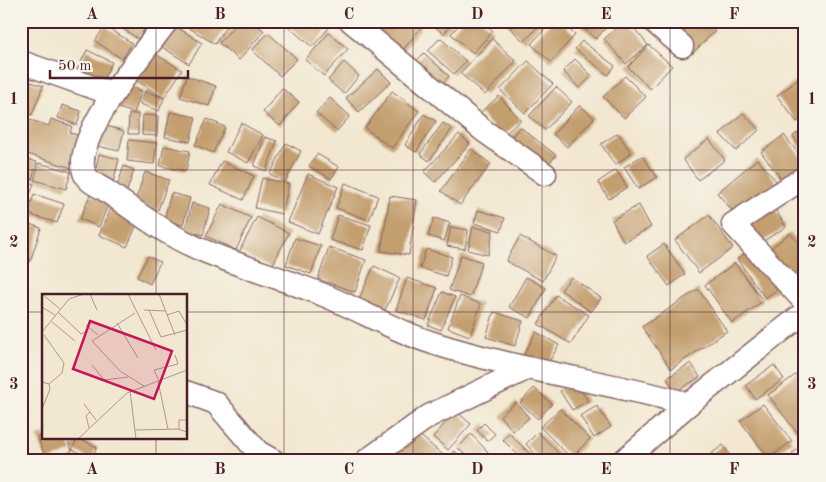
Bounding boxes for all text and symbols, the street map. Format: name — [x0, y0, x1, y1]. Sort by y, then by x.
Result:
text: A — [86, 7, 98, 23]
text: B — [214, 7, 226, 23]
text: C — [344, 7, 354, 23]
text: D — [471, 7, 483, 23]
text: E — [600, 7, 612, 23]
text: F — [729, 7, 740, 23]
scale bar — [50, 48, 188, 80]
text: 50 m — [58, 59, 92, 74]
text: 1 — [9, 92, 19, 108]
text: 1 — [807, 92, 817, 108]
text: 2 — [9, 235, 19, 251]
text: 2 — [807, 235, 817, 251]
inset map — [42, 294, 188, 440]
text: 3 — [9, 377, 19, 393]
text: 3 — [807, 377, 817, 393]
text: A — [86, 462, 98, 478]
text: B — [214, 462, 226, 478]
text: C — [344, 462, 354, 478]
text: D — [471, 462, 483, 478]
text: E — [600, 462, 612, 478]
text: F — [729, 462, 740, 478]

